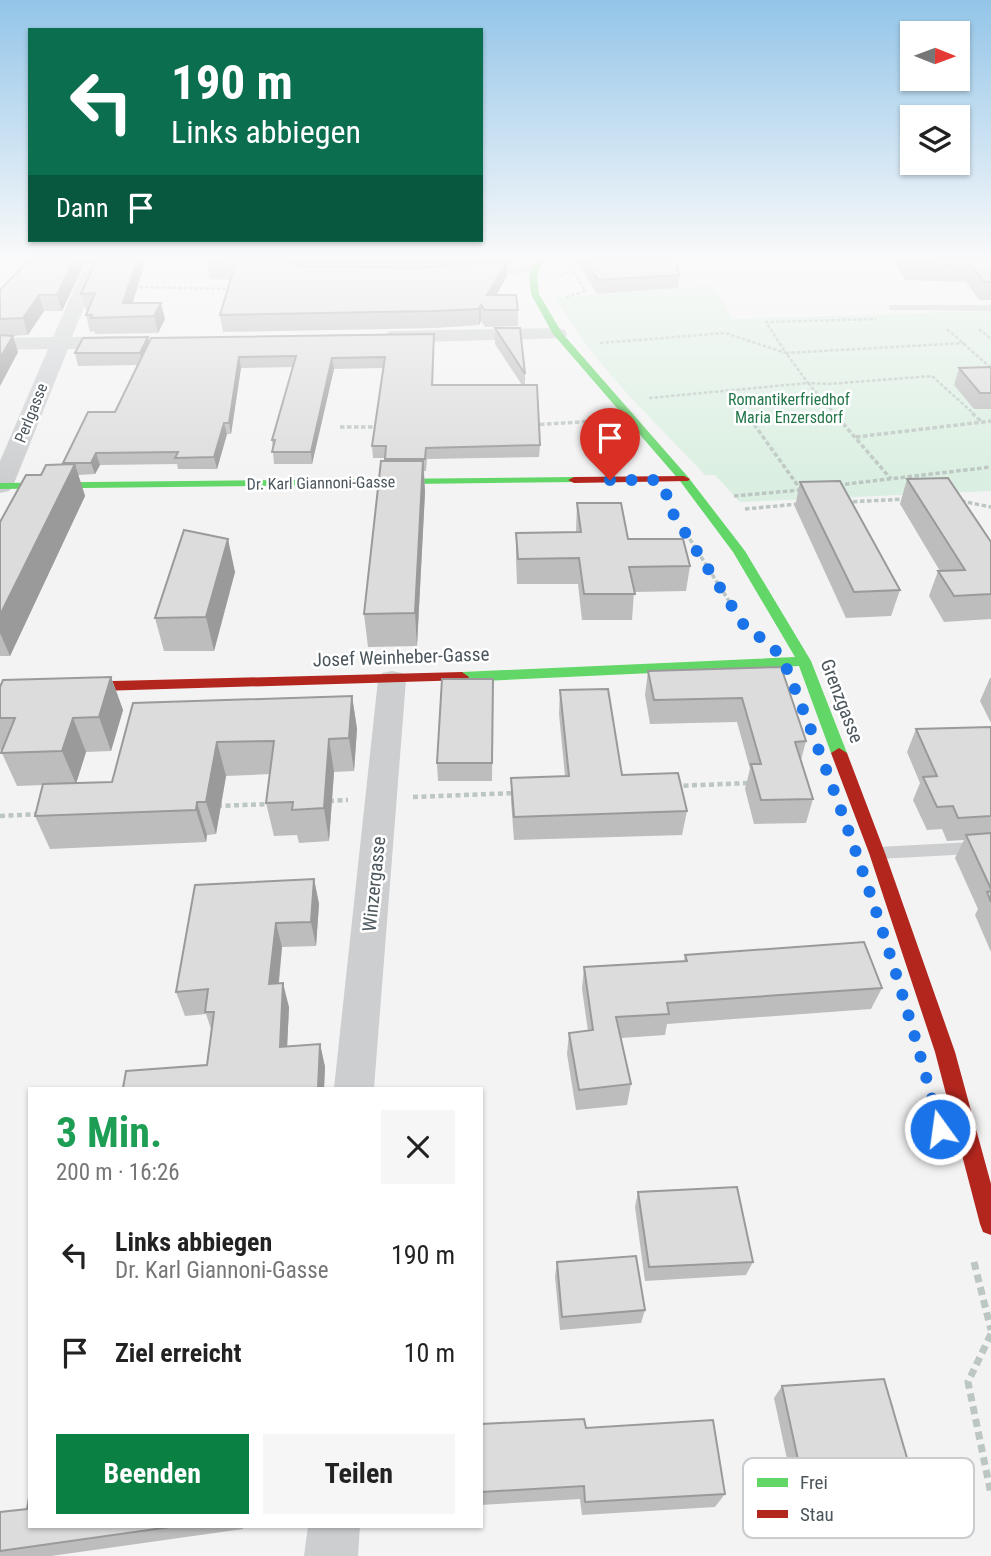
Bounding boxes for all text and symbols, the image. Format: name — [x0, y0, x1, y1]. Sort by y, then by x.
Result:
north arrow — [900, 21, 970, 91]
map controls — [900, 21, 970, 175]
text: 190 m — [171, 54, 293, 111]
icon: left — [56, 56, 147, 147]
button: layers — [900, 105, 970, 175]
text: Links abbiegen — [171, 113, 361, 151]
icon: arrive — [122, 189, 160, 227]
text: Dann — [56, 193, 108, 223]
street label: Perlgasse — [10, 380, 52, 446]
park label: Romantikerfriedhof Maria Enzersdorf — [728, 390, 850, 427]
pin — [580, 408, 640, 480]
icon: arrive — [591, 419, 629, 457]
street label: Dr. Karl Giannoni-Gasse — [247, 472, 395, 494]
street label: Josef Weinheber-Gasse — [312, 642, 490, 672]
street label: Grenzgasse — [816, 656, 869, 746]
street label: Winzergasse — [358, 835, 390, 933]
position arrow — [903, 1092, 977, 1166]
text: 3 Min. — [56, 1108, 162, 1157]
button: close — [381, 1110, 455, 1184]
text: 200 m · 16:26 — [56, 1159, 180, 1186]
text: Links abbiegen — [115, 1227, 272, 1257]
icon: left — [56, 1236, 94, 1274]
text: 190 m — [391, 1240, 455, 1270]
text: Dr. Karl Giannoni-Gasse — [115, 1257, 328, 1284]
icon: arrive — [56, 1334, 94, 1372]
text: Ziel erreicht — [115, 1338, 241, 1368]
text: 10 m — [404, 1338, 455, 1368]
button: Beenden — [56, 1434, 249, 1514]
button: Teilen — [263, 1434, 455, 1514]
legend — [743, 1458, 974, 1538]
text: Frei — [800, 1471, 828, 1494]
text: Stau — [800, 1503, 834, 1526]

